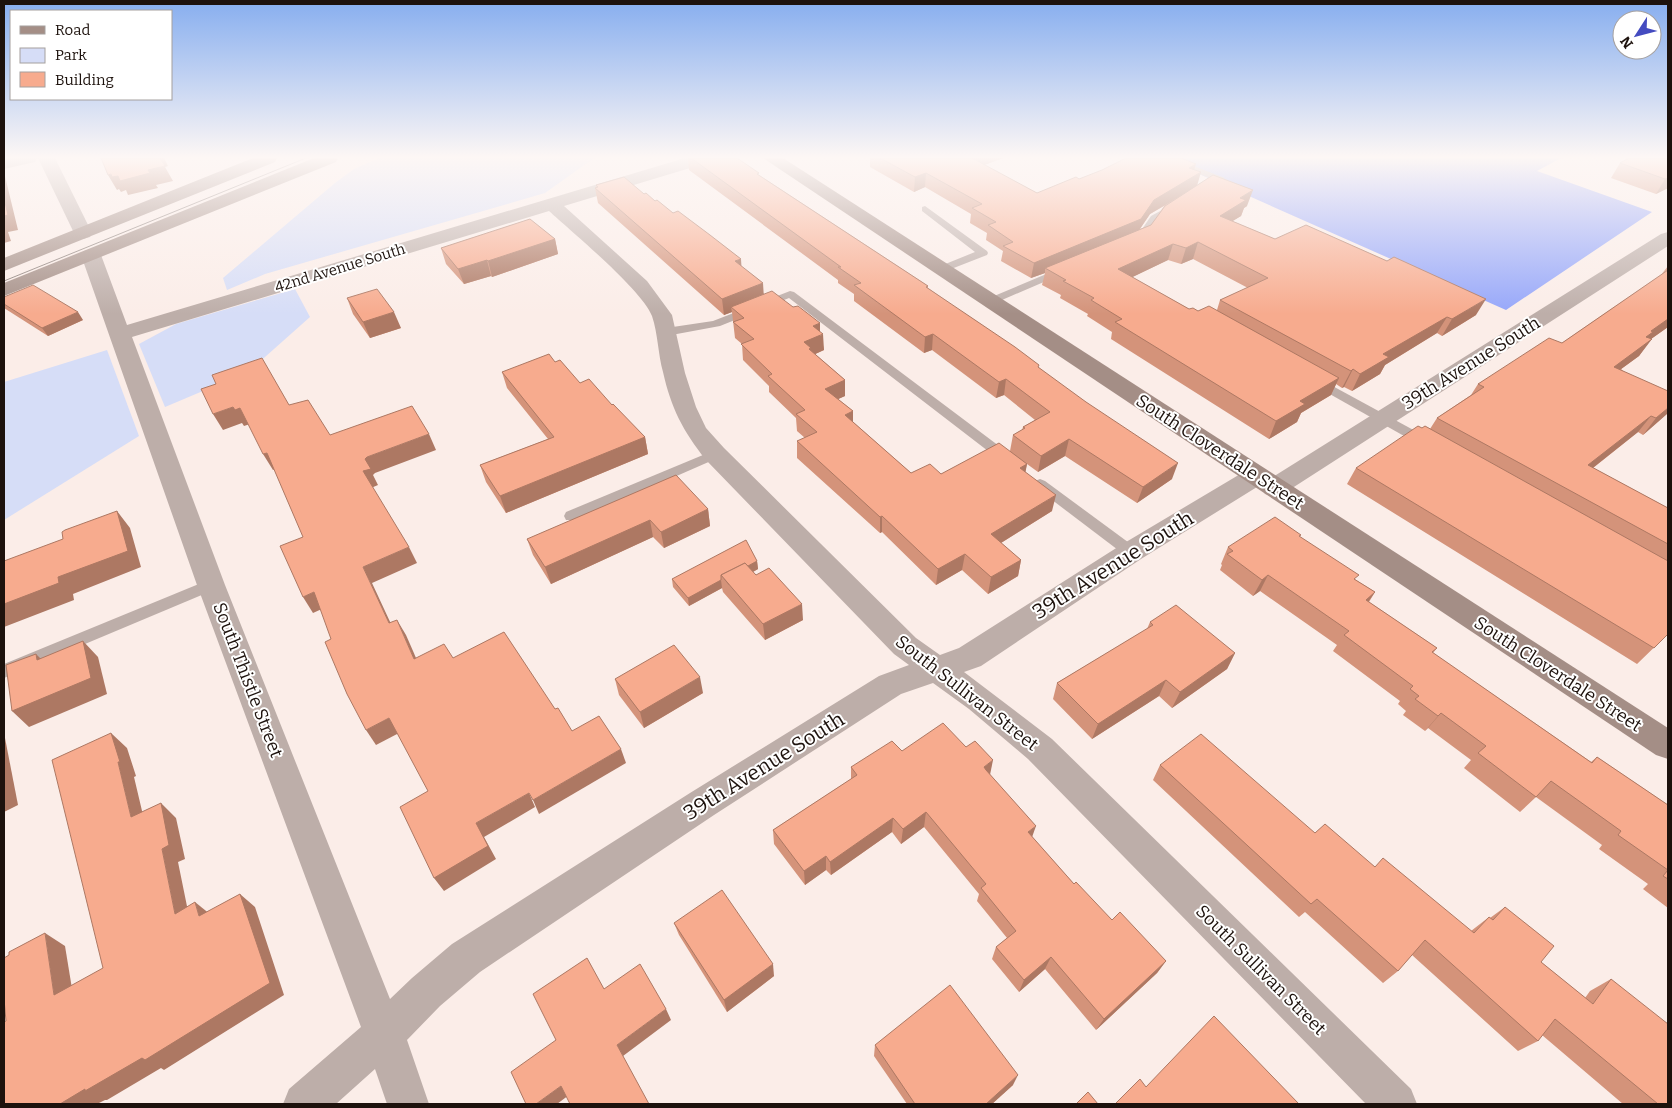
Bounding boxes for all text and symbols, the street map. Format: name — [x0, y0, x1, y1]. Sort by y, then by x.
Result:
legend — [10, 10, 172, 100]
north arrow — [1612, 10, 1662, 60]
text: Road — [55, 21, 90, 39]
text: N — [1617, 33, 1637, 52]
text: Park — [55, 46, 87, 64]
text: Building — [55, 71, 114, 89]
street label: 42nd Avenue South — [273, 239, 408, 296]
street label: 39th Avenue South — [1398, 312, 1544, 414]
street label: South Cloverdale Street — [1132, 389, 1308, 515]
street label: 39th Avenue South — [1028, 505, 1198, 625]
street label: South Thistle Street — [208, 599, 288, 761]
street label: South Cloverdale Street — [1470, 611, 1646, 737]
street label: South Sullivan Street — [891, 630, 1043, 756]
street label: 39th Avenue South — [679, 706, 849, 826]
street label: South Sullivan Street — [1191, 900, 1331, 1040]

